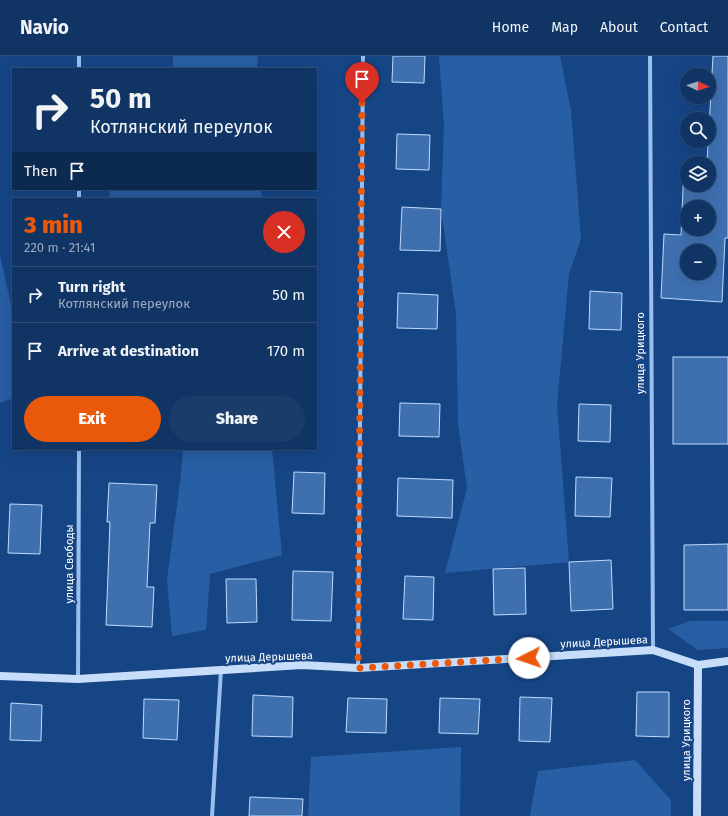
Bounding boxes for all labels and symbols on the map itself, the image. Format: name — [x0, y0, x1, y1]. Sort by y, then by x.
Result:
pin — [345, 62, 379, 103]
north arrow — [680, 68, 716, 104]
street label: улица Урицкого — [634, 312, 647, 394]
street label: улица Свободы — [63, 524, 76, 604]
street label: улица Дерышева — [560, 633, 648, 651]
position arrow — [508, 637, 550, 679]
street label: улица Дерышева — [225, 649, 313, 665]
street label: улица Урицкого — [680, 699, 693, 781]

